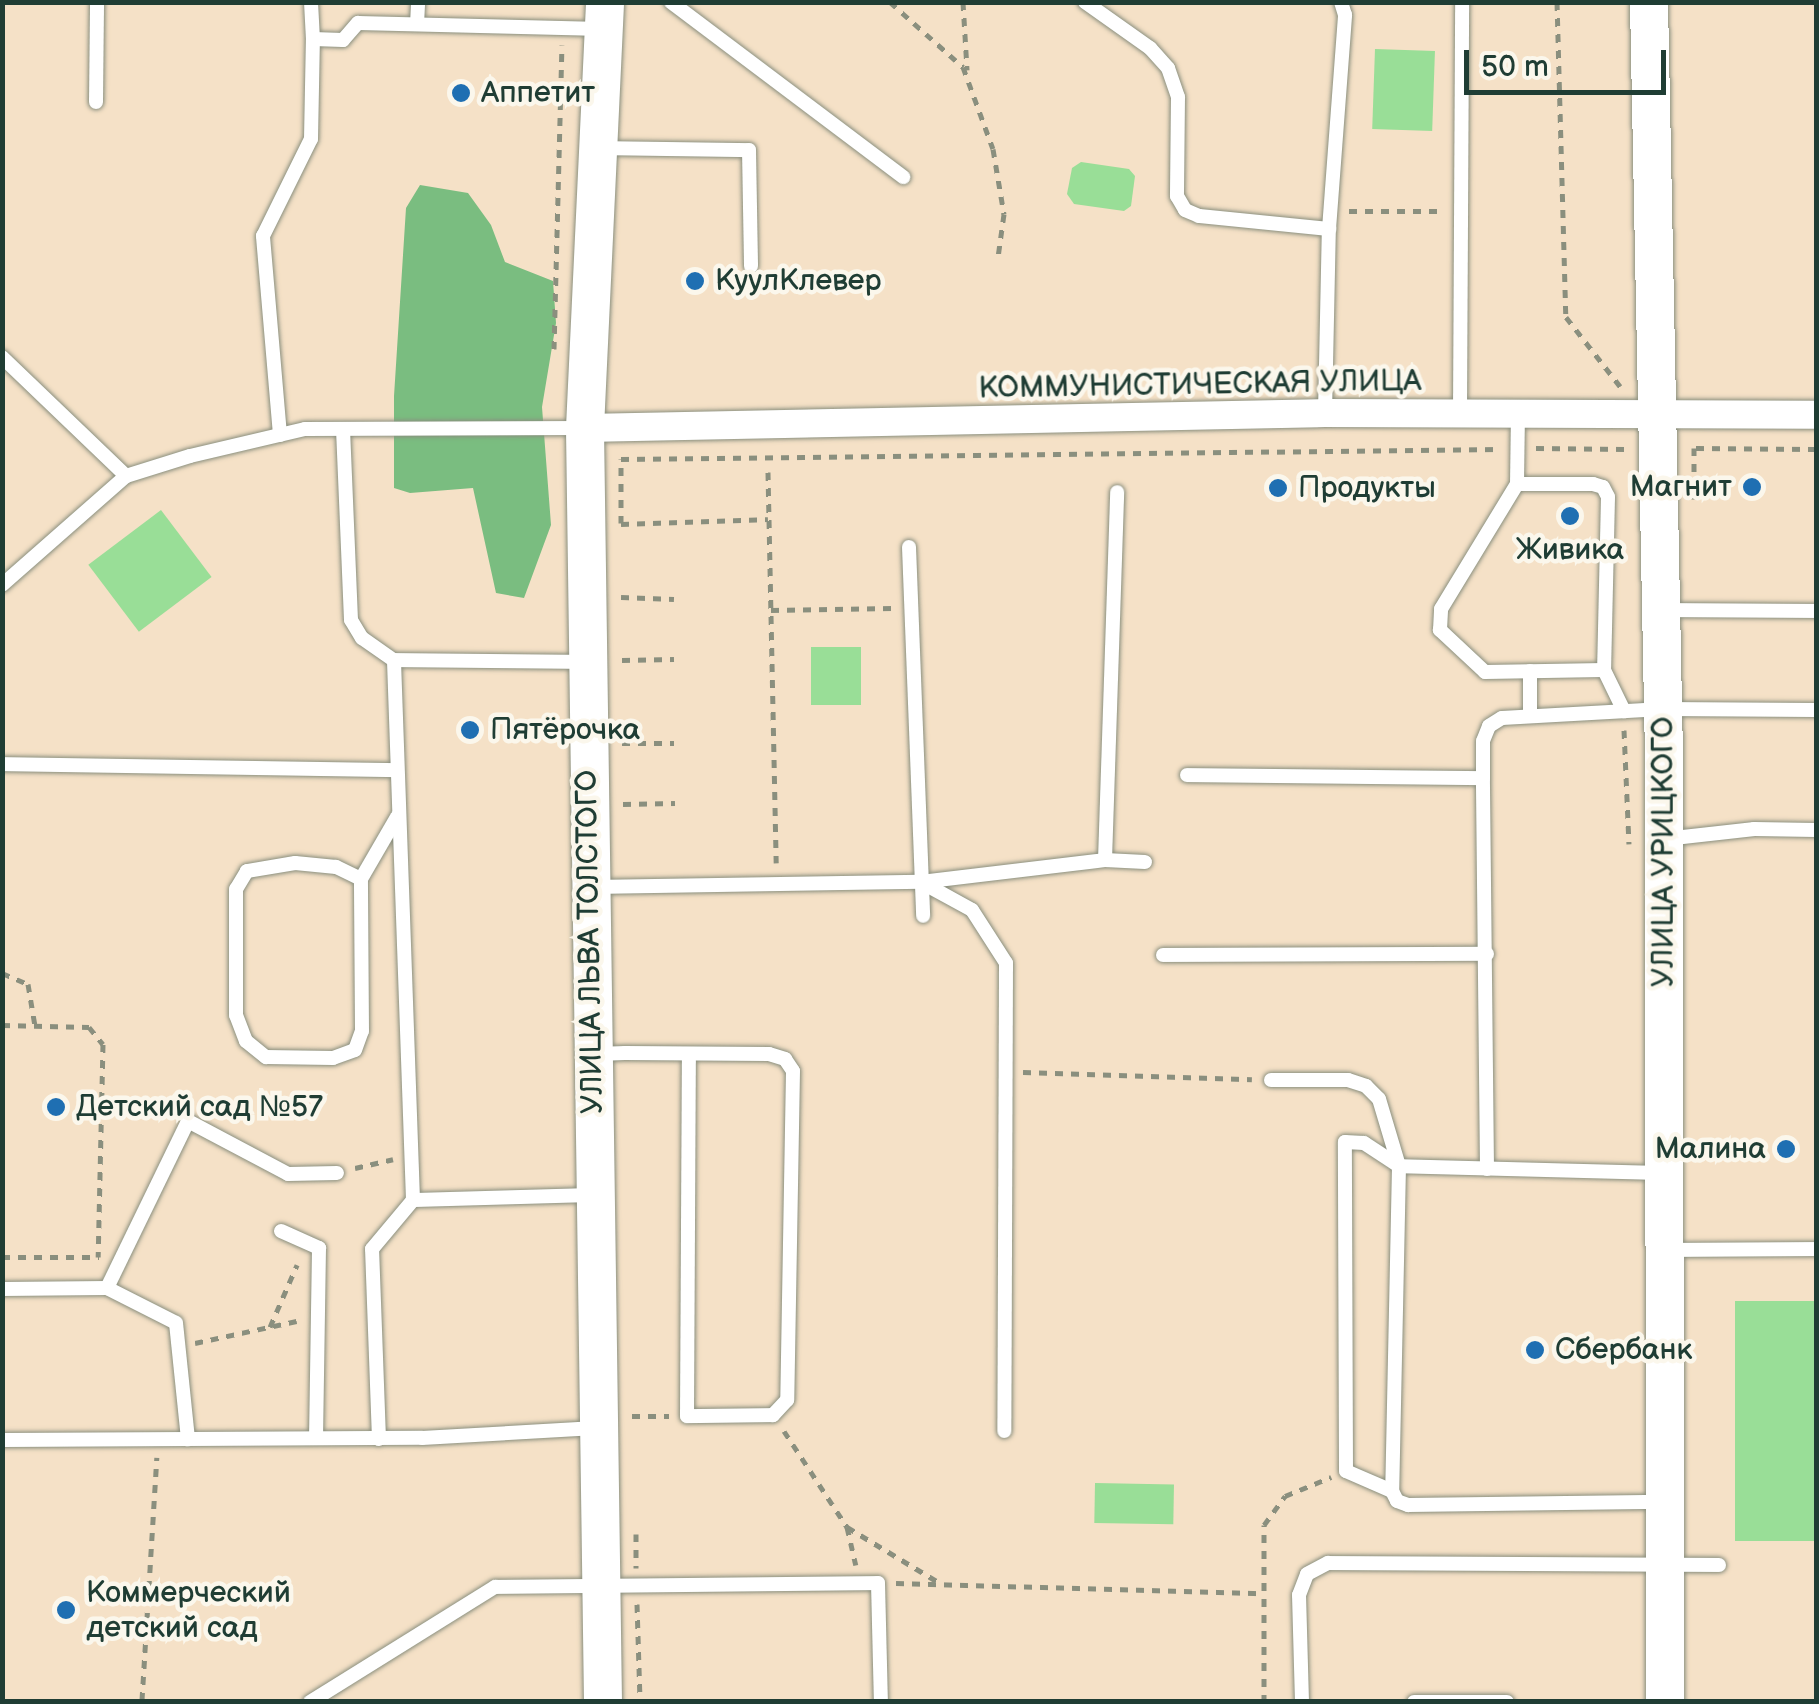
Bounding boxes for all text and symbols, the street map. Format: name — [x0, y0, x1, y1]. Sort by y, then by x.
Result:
scale bar — [1469, 30, 1672, 92]
text: 50 m — [1481, 49, 1549, 85]
place label: Аппетит — [481, 75, 595, 111]
marker: Аппетит — [450, 82, 472, 104]
place label: КуулКлевер — [715, 263, 881, 299]
marker: КуулКлевер — [684, 270, 706, 292]
street label: КОММУНИСТИЧЕСКАЯ УЛИЦА — [978, 363, 1422, 407]
place label: Магнит — [1630, 469, 1732, 505]
place label: Продукты — [1298, 470, 1436, 506]
marker: Магнит — [1741, 476, 1763, 498]
marker: Продукты — [1267, 477, 1289, 499]
marker: Живика — [1559, 505, 1581, 527]
place label: Живика — [1516, 532, 1624, 568]
place label: Пятёрочка — [490, 712, 640, 748]
street label: УЛИЦА УРИЦКОГО — [1646, 717, 1682, 987]
marker: Пятёрочка — [459, 719, 481, 741]
street label: УЛИЦА ЛЬВА ТОЛСТОГО — [569, 769, 611, 1115]
place label: Детский сад №57 — [76, 1089, 323, 1125]
marker: Детский сад №57 — [45, 1096, 67, 1118]
place label: Малина — [1655, 1131, 1766, 1167]
marker: Малина — [1775, 1138, 1797, 1160]
place label: Сбербанк — [1555, 1332, 1692, 1368]
marker: Сбербанк — [1524, 1339, 1546, 1361]
place label: Коммерческий детский сад — [86, 1575, 291, 1646]
marker: Коммерческий детский сад — [55, 1599, 77, 1621]

